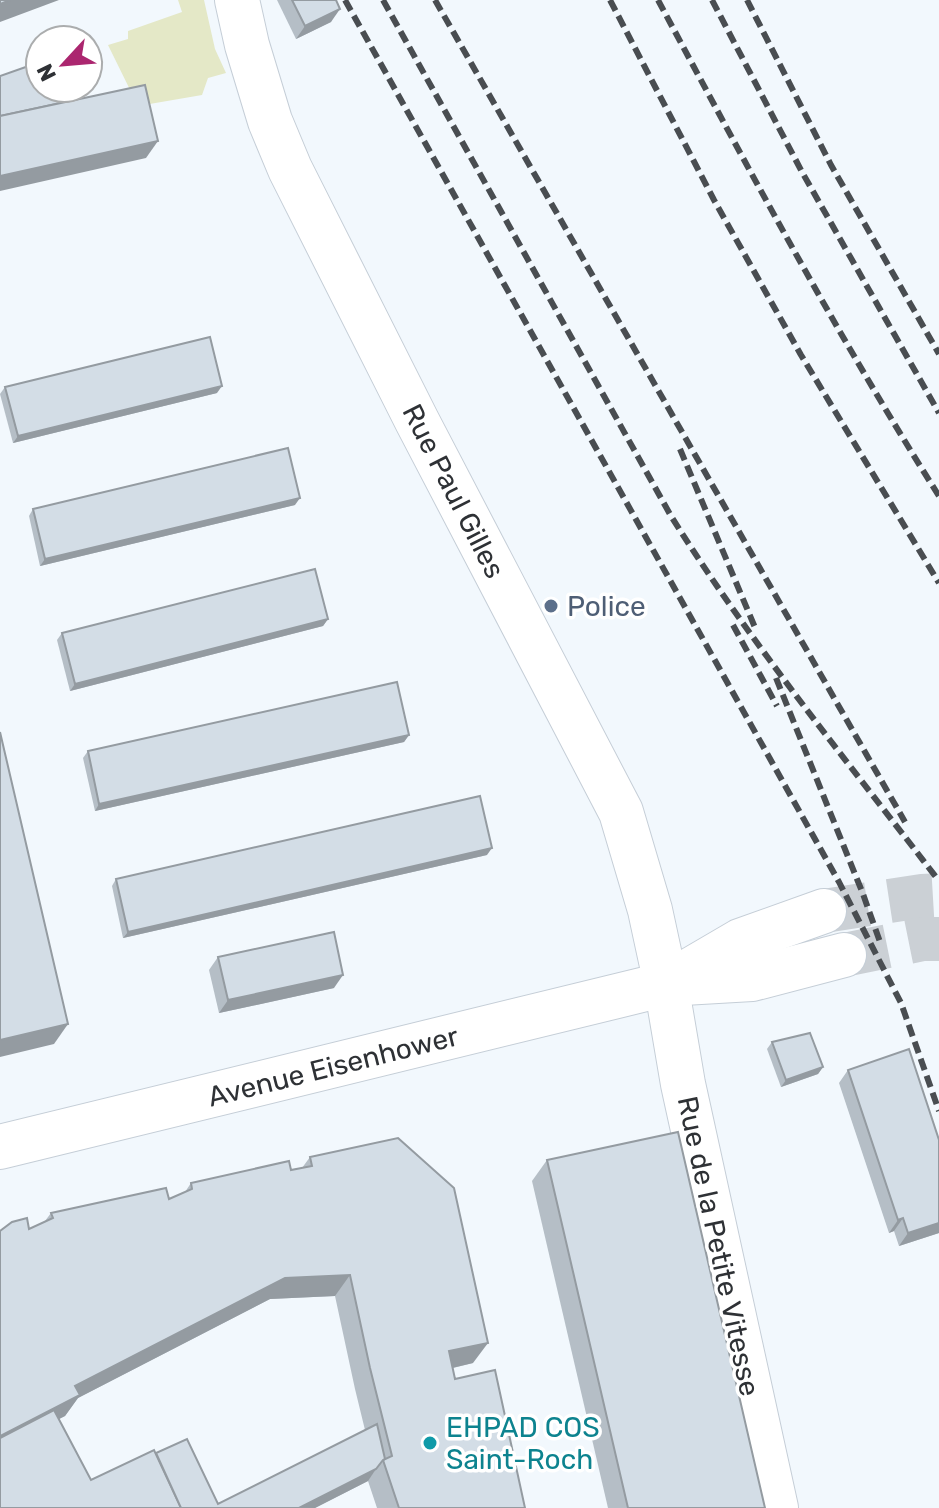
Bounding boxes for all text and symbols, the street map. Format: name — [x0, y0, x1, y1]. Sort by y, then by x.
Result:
north arrow — [24, 24, 104, 104]
text: N — [31, 60, 62, 86]
street label: Rue Paul Gilles — [396, 399, 512, 584]
place label: Police — [567, 590, 646, 623]
marker: Police — [542, 597, 560, 615]
street label: Avenue Eisenhower — [205, 1019, 462, 1114]
street label: Rue de la Petite Vitesse — [671, 1093, 766, 1399]
place label: EHPAD COS Saint-Roch — [446, 1411, 600, 1476]
marker: EHPAD COS Saint-Roch — [421, 1434, 439, 1452]

